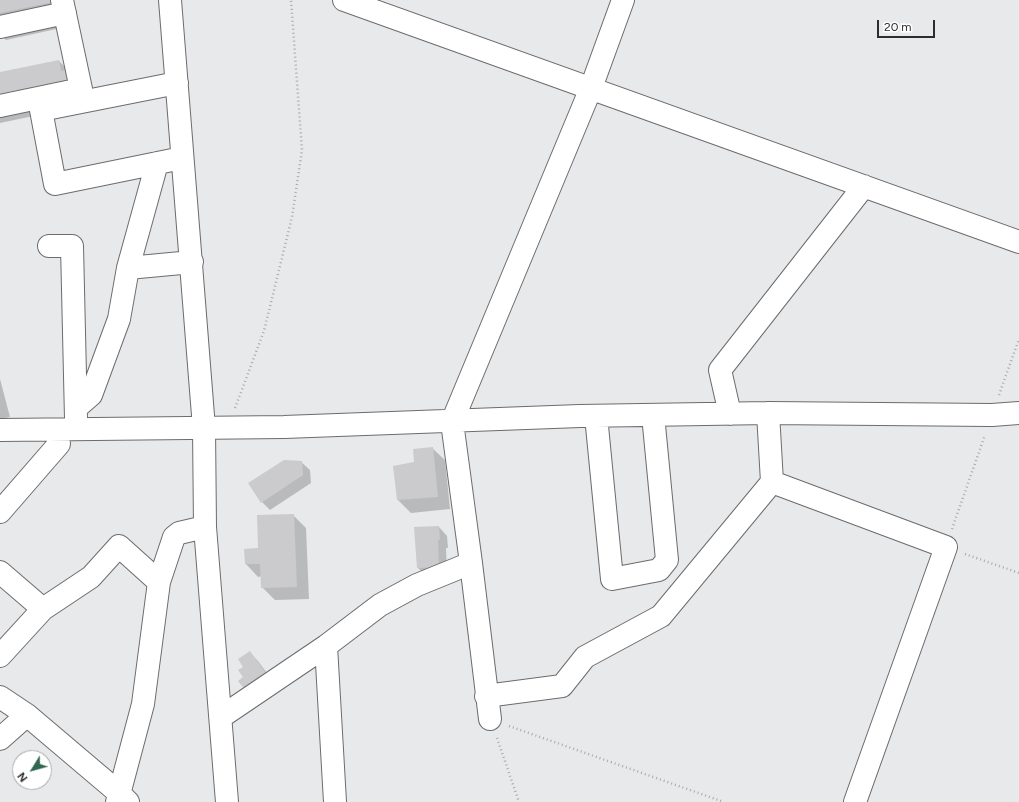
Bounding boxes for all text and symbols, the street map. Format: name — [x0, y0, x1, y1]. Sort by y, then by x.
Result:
scale bar — [879, 12, 937, 38]
text: 20 m — [884, 20, 912, 34]
north arrow — [12, 750, 52, 790]
text: N — [15, 770, 31, 784]

